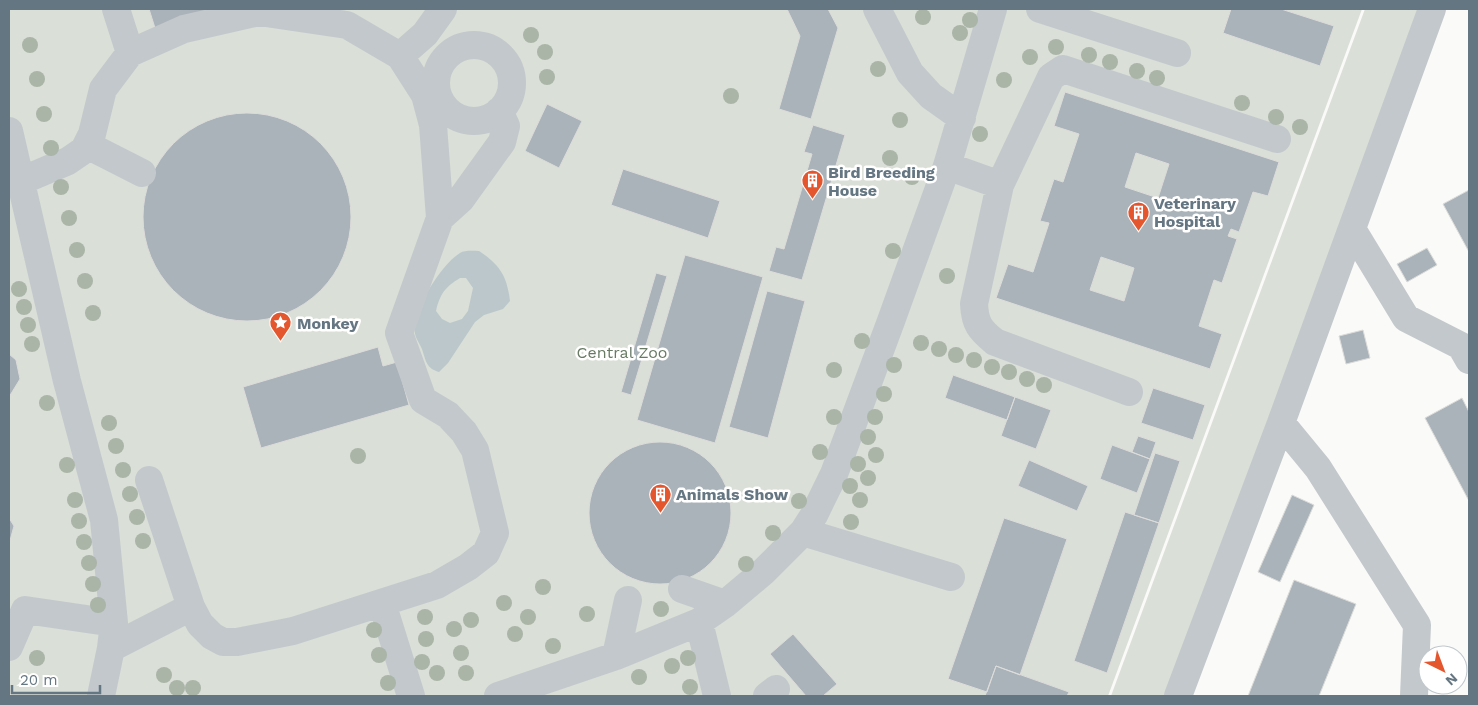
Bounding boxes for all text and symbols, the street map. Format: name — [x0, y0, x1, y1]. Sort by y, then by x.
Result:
place label: Bird Breeding House — [828, 163, 935, 200]
building icon: Bird Breeding House — [800, 169, 824, 200]
place label: Veterinary Hospital — [1154, 194, 1237, 231]
building icon: Veterinary Hospital — [1126, 200, 1150, 231]
place icon: Monkey — [269, 311, 293, 342]
place label: Monkey — [297, 314, 360, 333]
park label: Central Zoo — [577, 343, 667, 362]
building icon: Animals Show — [648, 482, 672, 513]
place label: Animals Show — [676, 485, 789, 504]
north arrow — [1418, 645, 1468, 695]
scale bar — [12, 662, 100, 694]
text: N — [1442, 670, 1461, 689]
text: 20 m — [20, 671, 58, 689]

